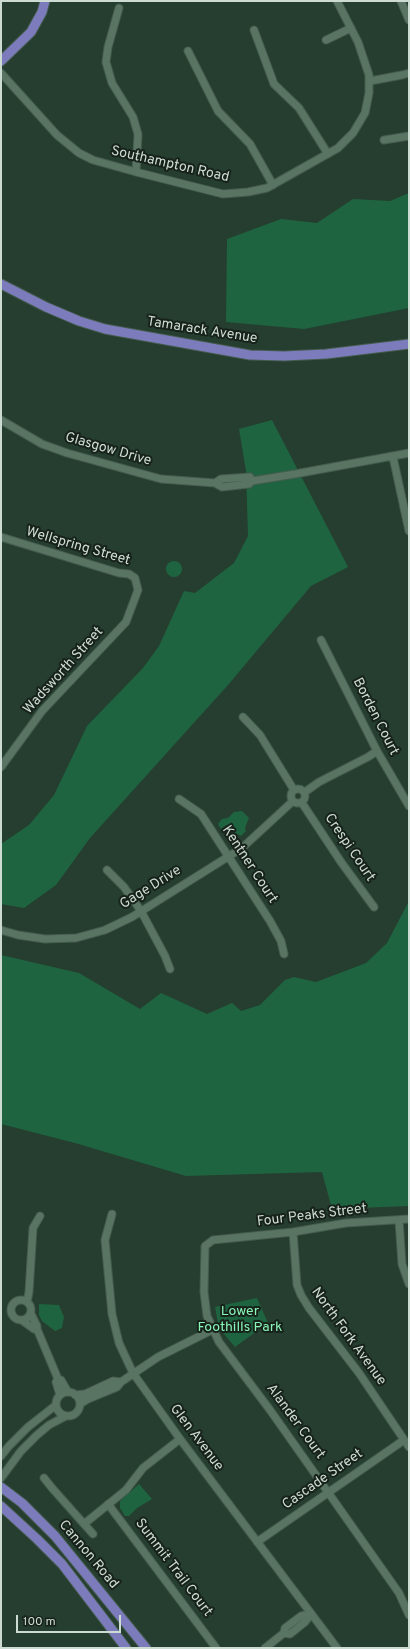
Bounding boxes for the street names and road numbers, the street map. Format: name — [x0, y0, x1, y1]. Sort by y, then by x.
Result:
street label: Southampton Road — [109, 143, 231, 187]
street label: Tamarack Avenue — [146, 314, 258, 348]
street label: Glasgow Drive — [63, 430, 153, 470]
street label: Wellspring Street — [24, 524, 132, 570]
street label: Wadsworth Street — [21, 624, 107, 718]
street label: Borden Court — [348, 675, 402, 759]
street label: Crespi Court — [320, 811, 378, 885]
street label: Kentner Court — [218, 823, 280, 907]
street label: Gage Drive — [117, 863, 185, 913]
street label: Four Peaks Street — [256, 1201, 368, 1231]
street label: North Fork Avenue — [307, 1285, 389, 1389]
street label: Alander Court — [262, 1381, 328, 1463]
street label: Glen Avenue — [166, 1401, 226, 1475]
street label: Cascade Street — [279, 1446, 367, 1514]
street label: Summit Trail Court — [131, 1516, 215, 1620]
street label: Cannon Road — [55, 1517, 121, 1593]

